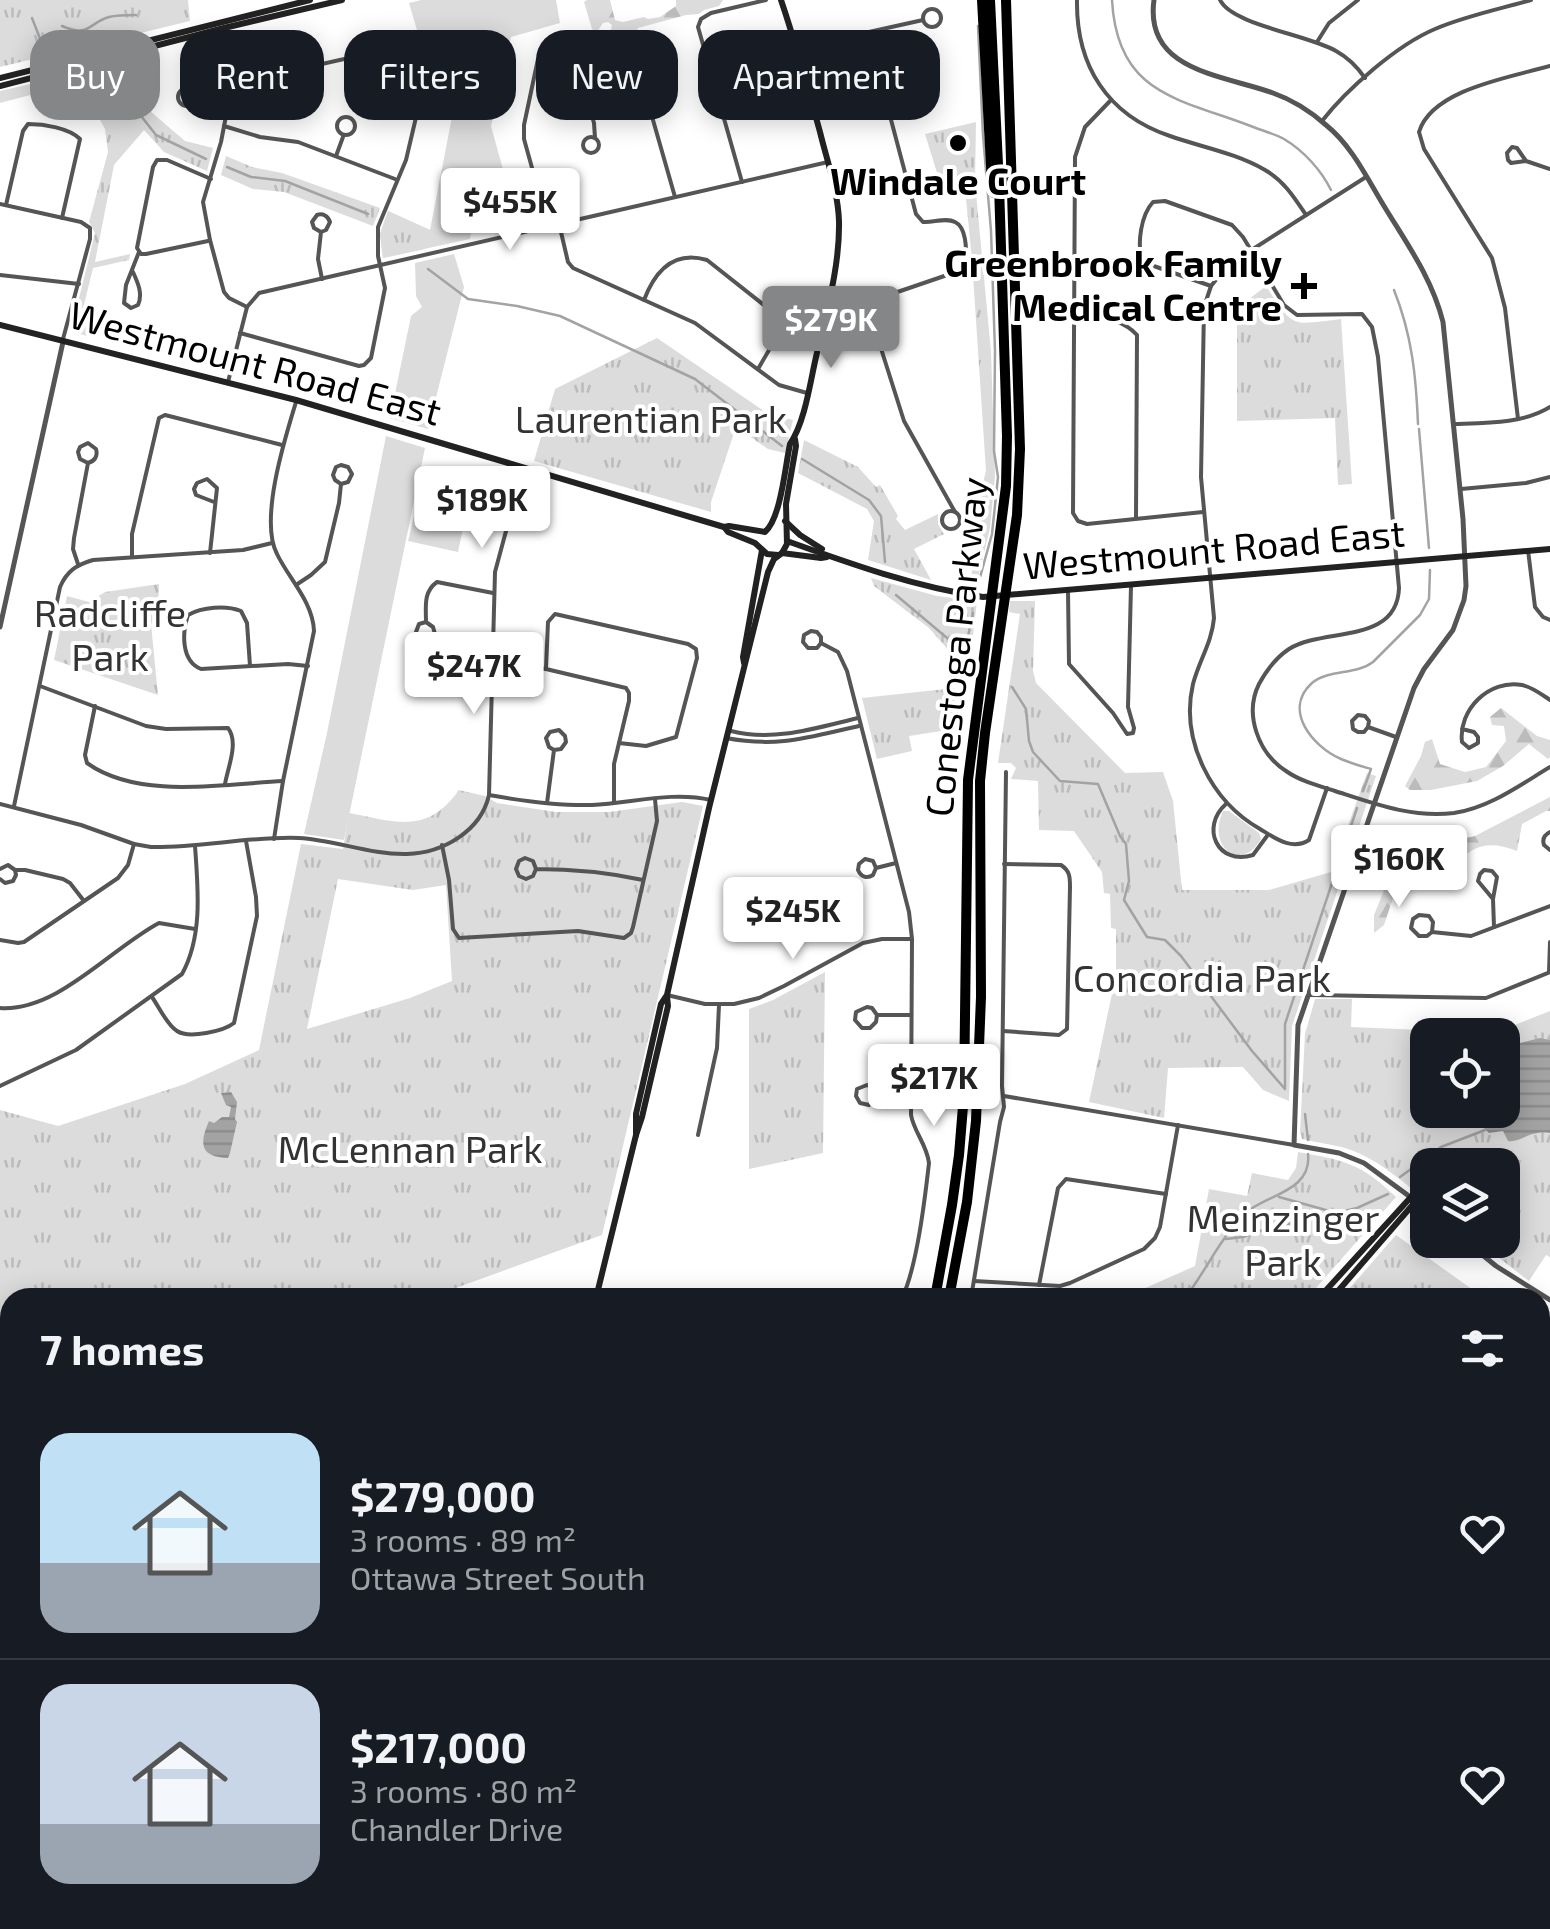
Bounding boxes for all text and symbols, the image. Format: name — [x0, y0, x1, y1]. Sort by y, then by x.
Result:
chip: Buy — [30, 30, 160, 120]
chip: Rent — [180, 30, 324, 120]
chip: Filters — [344, 30, 516, 120]
chip: New — [536, 30, 678, 120]
chip: Apartment — [698, 30, 940, 120]
marker: Windale Court — [947, 132, 969, 154]
place label: Windale Court — [830, 157, 1086, 203]
pin: $455K — [440, 168, 580, 253]
text: $455K — [463, 181, 557, 219]
place label: Greenbrook Family Medical Centre — [944, 239, 1282, 329]
marker: Greenbrook Family Medical Centre — [1291, 273, 1317, 299]
pin: $279K — [761, 286, 901, 371]
street label: Westmount Road East — [65, 290, 446, 434]
text: $279K — [784, 299, 878, 337]
park label: Laurentian Park — [515, 395, 787, 441]
pin: $189K — [412, 466, 552, 551]
street label: Conestoga Parkway — [914, 475, 996, 819]
text: $189K — [436, 479, 528, 517]
street label: Westmount Road East — [1021, 508, 1407, 588]
park label: Radcliffe Park — [34, 589, 186, 679]
pin: $247K — [404, 632, 544, 717]
text: $247K — [427, 645, 521, 683]
pin: $160K — [1329, 825, 1469, 910]
text: $160K — [1353, 838, 1445, 876]
pin: $245K — [723, 877, 863, 962]
text: $245K — [745, 890, 841, 928]
park label: Concordia Park — [1073, 954, 1331, 1000]
map controls — [1410, 1018, 1520, 1258]
button: locate — [1410, 1018, 1520, 1128]
pin: $217K — [864, 1044, 1004, 1129]
text: $217K — [890, 1057, 978, 1095]
park label: McLennan Park — [277, 1125, 543, 1171]
button: layers — [1410, 1148, 1520, 1258]
park label: Meinzinger Park — [1187, 1194, 1379, 1284]
icon: filters — [1455, 1321, 1510, 1376]
text: 7 homes — [40, 1323, 204, 1373]
text: $279,000 — [350, 1470, 535, 1520]
icon: home — [120, 1473, 240, 1593]
icon: heart — [1455, 1506, 1510, 1561]
text: 3 rooms · 89 m² — [350, 1520, 576, 1558]
text: Ottawa Street South — [350, 1558, 646, 1596]
text: $217,000 — [350, 1721, 527, 1771]
icon: home — [120, 1724, 240, 1844]
icon: heart — [1455, 1757, 1510, 1812]
text: 3 rooms · 80 m² — [350, 1771, 577, 1809]
text: Chandler Drive — [350, 1809, 563, 1847]

